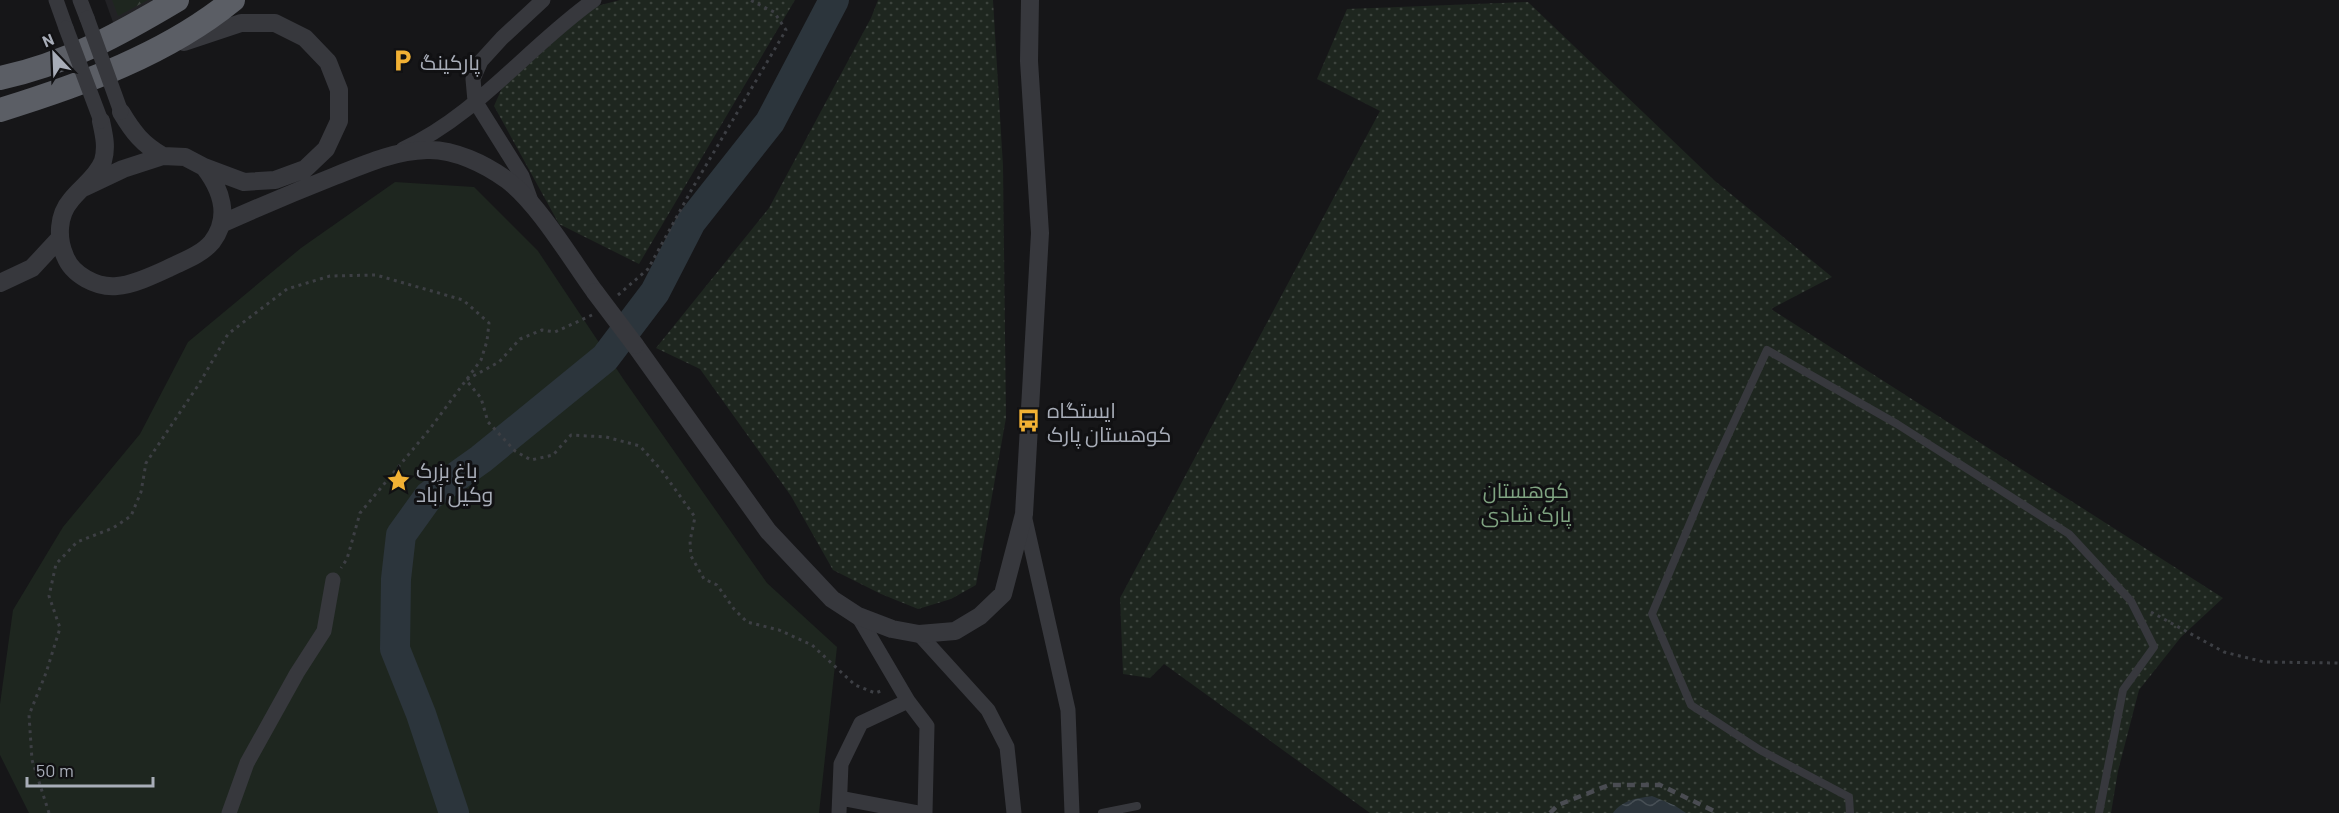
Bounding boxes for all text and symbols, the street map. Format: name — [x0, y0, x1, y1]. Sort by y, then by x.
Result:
north arrow — [24, 24, 84, 84]
text: N — [39, 29, 57, 51]
parking icon: پارکینگ — [389, 48, 415, 74]
place label: پارکینگ — [420, 49, 480, 77]
place label: ایستگاه کوهستان پارک — [1047, 397, 1171, 449]
bus stop icon: ایستگاه کوهستان پارک — [1016, 408, 1042, 434]
place label: باغ بزرک وکیل آباد — [416, 457, 493, 508]
place icon: باغ بزرک وکیل آباد — [385, 468, 411, 494]
park label: کوهستان پارک شادی — [1481, 477, 1572, 529]
scale bar — [27, 750, 153, 788]
text: 50 m — [36, 759, 74, 781]

